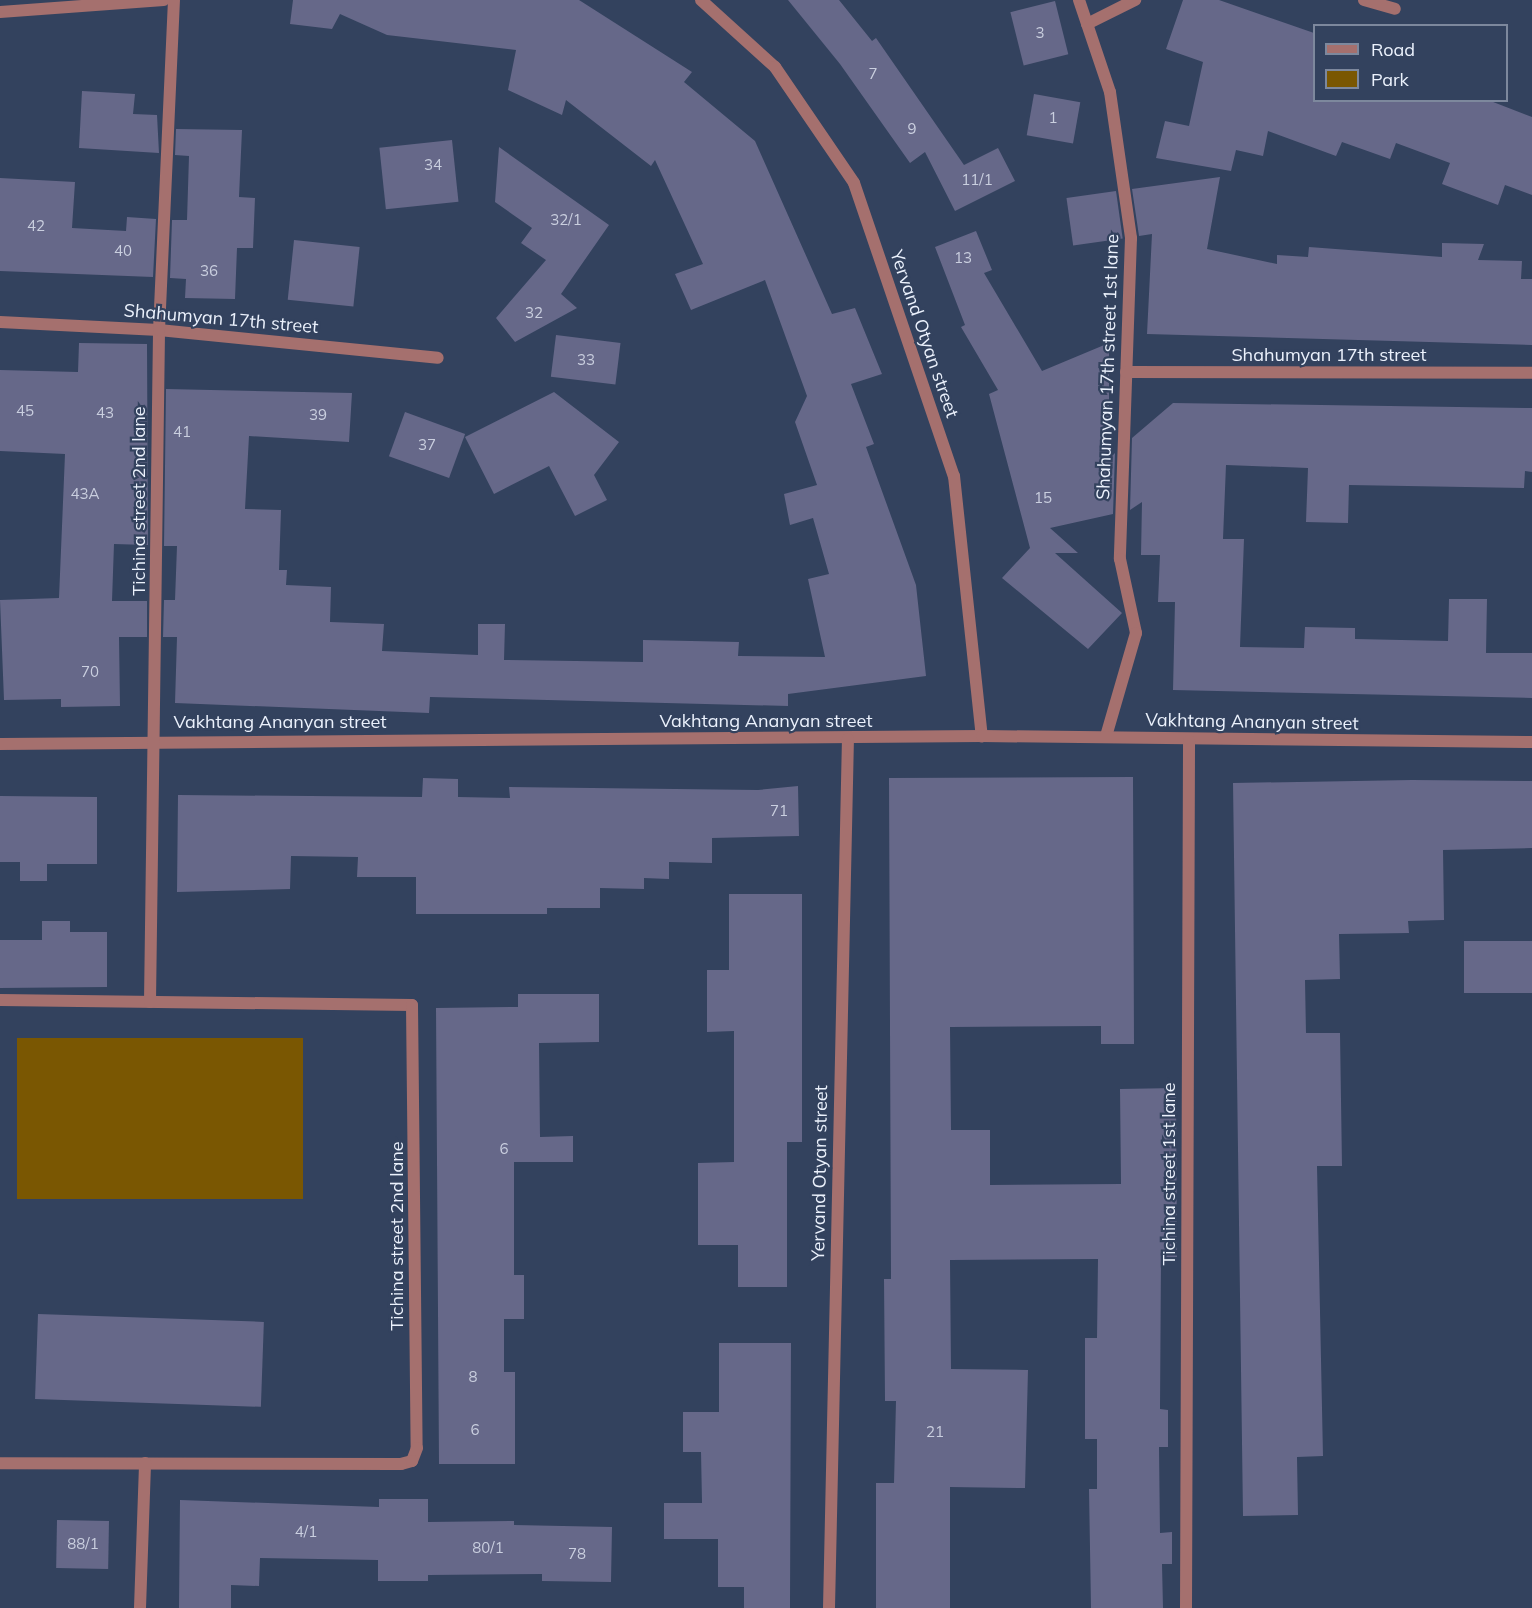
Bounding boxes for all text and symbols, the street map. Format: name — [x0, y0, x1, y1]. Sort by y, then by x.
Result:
house number: 3 — [1036, 24, 1044, 42]
legend — [1313, 24, 1508, 102]
text: Road — [1371, 38, 1415, 61]
house number: 7 — [869, 65, 877, 83]
text: Park — [1371, 68, 1409, 91]
house number: 1 — [1049, 109, 1057, 127]
house number: 9 — [908, 120, 916, 138]
house number: 34 — [424, 156, 442, 174]
house number: 11/1 — [961, 171, 993, 189]
house number: 32/1 — [550, 211, 582, 229]
house number: 42 — [27, 217, 45, 235]
street label: Shahumyan 17th street 1st lane — [1093, 234, 1123, 500]
house number: 40 — [114, 242, 132, 260]
street label: Yervand Otyan street — [885, 247, 963, 421]
house number: 13 — [954, 249, 972, 267]
house number: 36 — [200, 262, 218, 280]
street label: Shahumyan 17th street — [123, 300, 319, 338]
house number: 32 — [525, 304, 543, 322]
street label: Shahumyan 17th street — [1231, 344, 1427, 366]
house number: 33 — [577, 351, 595, 369]
house number: 45 — [16, 402, 34, 420]
house number: 43 — [96, 404, 114, 422]
street label: Tichina street 2nd lane — [128, 406, 150, 596]
house number: 39 — [309, 406, 327, 424]
house number: 41 — [173, 423, 191, 441]
house number: 37 — [418, 436, 436, 454]
house number: 43A — [70, 485, 100, 503]
house number: 15 — [1034, 489, 1052, 507]
house number: 70 — [81, 663, 99, 681]
street label: Vakhtang Ananyan street — [1145, 709, 1359, 735]
street label: Vakhtang Ananyan street — [659, 710, 873, 732]
street label: Vakhtang Ananyan street — [173, 711, 387, 733]
house number: 71 — [770, 802, 788, 820]
street label: Tichina street 1st lane — [1158, 1082, 1180, 1266]
street label: Yervand Otyan street — [808, 1085, 832, 1261]
house number: 6 — [500, 1140, 508, 1158]
street label: Tichina street 2nd lane — [386, 1141, 408, 1331]
house number: 8 — [469, 1368, 477, 1386]
house number: 6 — [471, 1421, 479, 1439]
house number: 21 — [926, 1423, 944, 1441]
house number: 4/1 — [295, 1523, 317, 1541]
house number: 88/1 — [67, 1535, 99, 1553]
house number: 80/1 — [472, 1539, 504, 1557]
house number: 78 — [568, 1545, 586, 1563]

